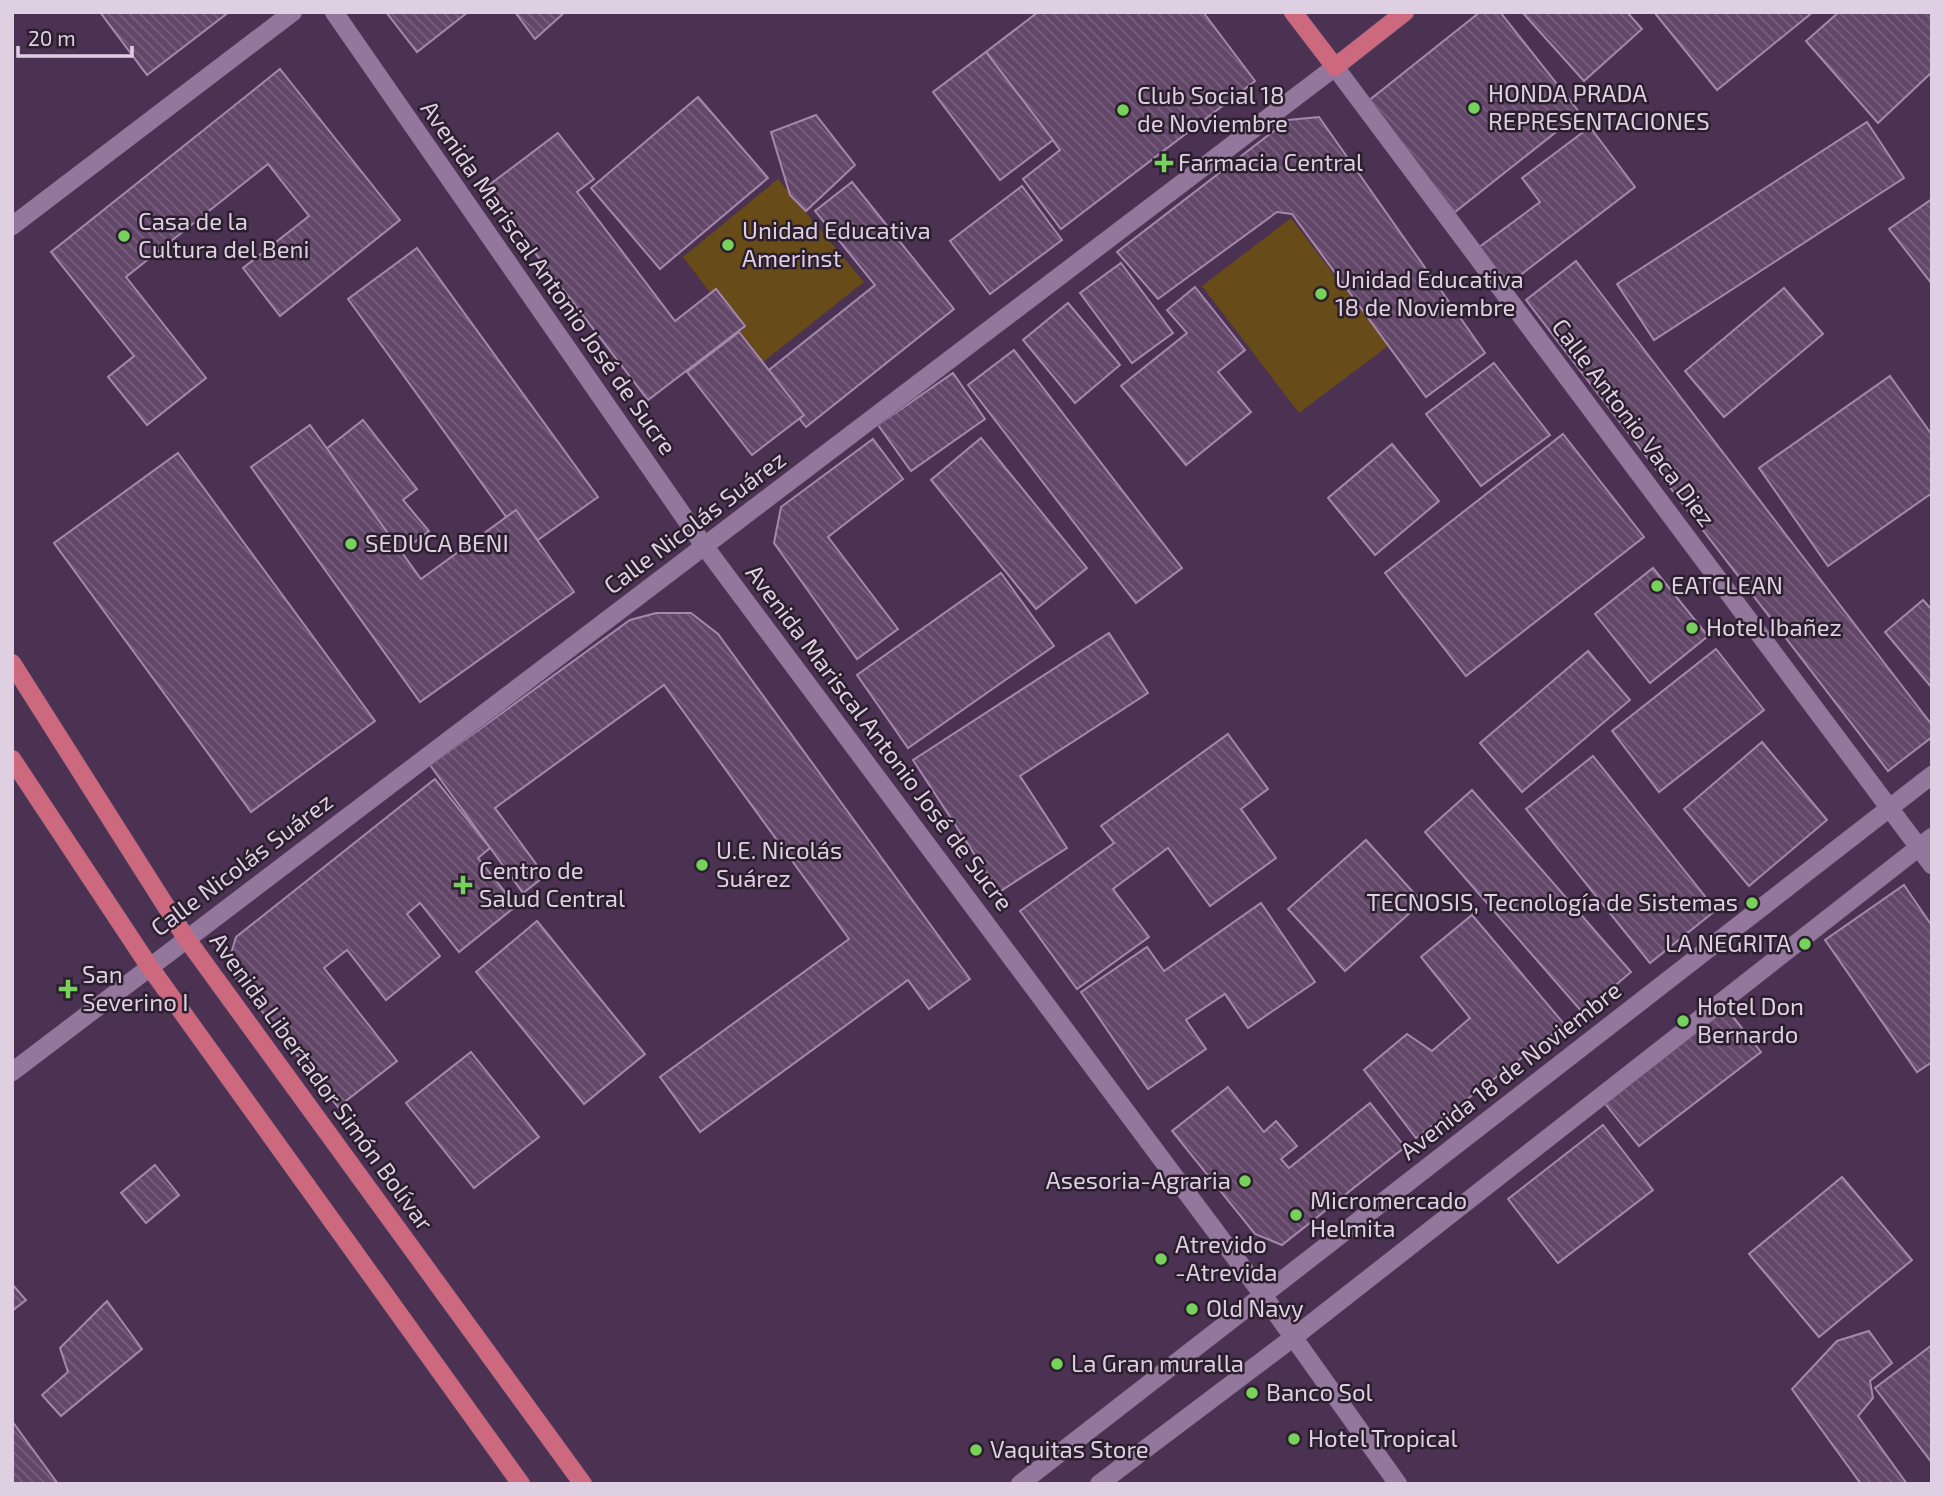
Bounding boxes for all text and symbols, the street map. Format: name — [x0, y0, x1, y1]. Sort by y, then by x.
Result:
scale bar — [18, 14, 131, 58]
text: 20 m — [28, 25, 76, 50]
place label: HONDA PRADA REPRESENTACIONES — [1488, 78, 1710, 135]
place label: Club Social 18 de Noviembre — [1137, 80, 1288, 137]
street label: Avenida Mariscal Antonio José de Sucre — [415, 94, 683, 460]
marker: HONDA PRADA REPRESENTACIONES — [1466, 100, 1482, 116]
marker: Club Social 18 de Noviembre — [1115, 102, 1131, 118]
place label: Farmacia Central — [1178, 147, 1363, 176]
marker: Farmacia Central — [1156, 155, 1172, 171]
place label: Casa de la Cultura del Beni — [138, 206, 309, 263]
place label: Unidad Educativa Amerinst — [742, 215, 931, 272]
marker: Casa de la Cultura del Beni — [116, 228, 132, 244]
marker: Unidad Educativa Amerinst — [720, 237, 736, 253]
place label: Unidad Educativa 18 de Noviembre — [1335, 264, 1524, 321]
marker: Unidad Educativa 18 de Noviembre — [1313, 286, 1329, 302]
street label: Calle Antonio Vaca Diez — [1546, 312, 1722, 532]
street label: Calle Nicolás Suárez — [598, 444, 791, 600]
place label: SEDUCA BENI — [365, 528, 509, 557]
marker: SEDUCA BENI — [343, 536, 359, 552]
street label: Avenida Mariscal Antonio José de Sucre — [741, 558, 1020, 916]
place label: EATCLEAN — [1671, 570, 1783, 599]
marker: EATCLEAN — [1649, 578, 1665, 594]
place label: Hotel Ibañez — [1706, 612, 1842, 641]
marker: Hotel Ibañez — [1684, 620, 1700, 636]
street label: Calle Nicolás Suárez — [145, 786, 338, 942]
place label: U.E. Nicolás Suárez — [716, 835, 842, 892]
place label: Centro de Salud Central — [479, 855, 625, 912]
marker: U.E. Nicolás Suárez — [694, 857, 710, 873]
marker: Centro de Salud Central — [453, 875, 473, 895]
place label: TECNOSIS, Tecnología de Sistemas — [1367, 887, 1738, 916]
marker: TECNOSIS, Tecnología de Sistemas — [1744, 895, 1760, 911]
street label: Avenida Libertador Simón Bolívar — [204, 927, 440, 1236]
place label: LA NEGRITA — [1665, 928, 1791, 957]
marker: LA NEGRITA — [1797, 936, 1813, 952]
place label: San Severino I — [82, 959, 189, 1016]
street label: Avenida 18 de Noviembre — [1394, 975, 1626, 1165]
marker: San Severino I — [60, 981, 76, 997]
place label: Hotel Don Bernardo — [1697, 991, 1804, 1048]
marker: Hotel Don Bernardo — [1675, 1013, 1691, 1029]
place label: Asesoria-Agraria — [1046, 1165, 1231, 1194]
marker: Asesoria-Agraria — [1237, 1173, 1253, 1189]
place label: Micromercado Helmita — [1310, 1185, 1467, 1242]
marker: Micromercado Helmita — [1288, 1207, 1304, 1223]
place label: Atrevido -Atrevida — [1175, 1229, 1277, 1286]
marker: Atrevido -Atrevida — [1153, 1251, 1169, 1267]
place label: Old Navy — [1206, 1293, 1304, 1322]
marker: Old Navy — [1184, 1301, 1200, 1317]
place label: La Gran muralla — [1071, 1348, 1244, 1377]
marker: La Gran muralla — [1049, 1356, 1065, 1372]
place label: Banco Sol — [1266, 1377, 1373, 1406]
marker: Banco Sol — [1244, 1385, 1260, 1401]
place label: Hotel Tropical — [1308, 1423, 1458, 1452]
marker: Hotel Tropical — [1286, 1431, 1302, 1447]
place label: Vaquitas Store — [990, 1434, 1149, 1463]
marker: Vaquitas Store — [968, 1442, 984, 1458]

